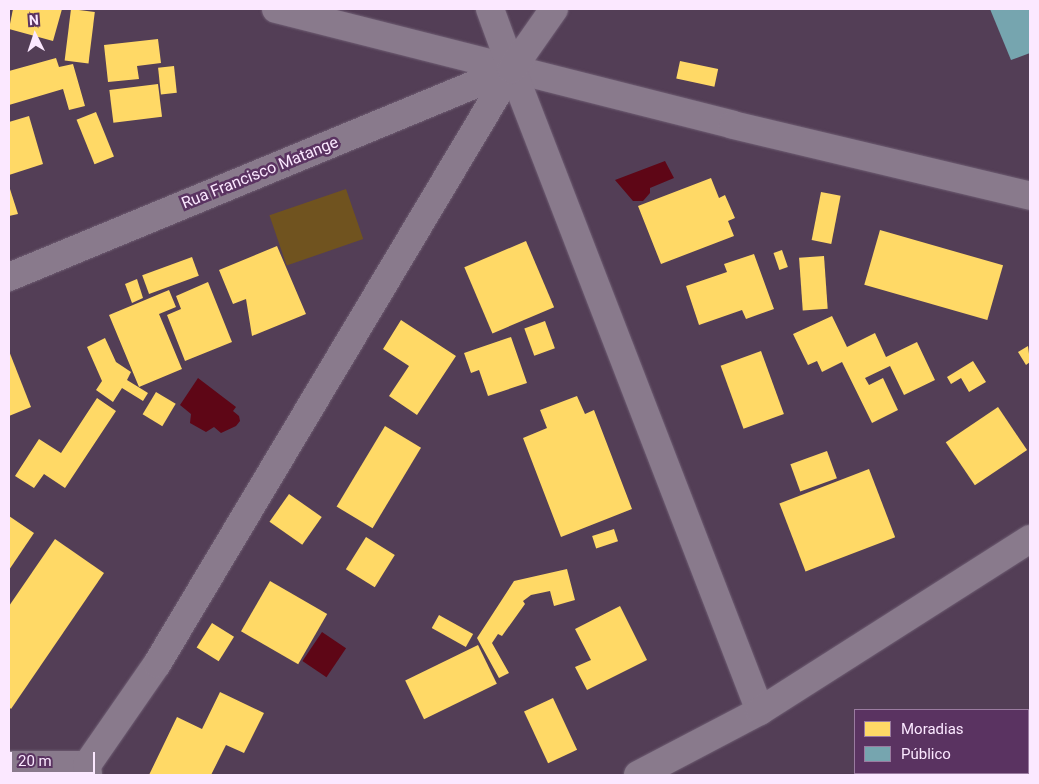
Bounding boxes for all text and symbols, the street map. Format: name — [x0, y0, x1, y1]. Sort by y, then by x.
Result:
north arrow — [10, 10, 60, 60]
text: N — [28, 12, 39, 28]
street label: Rua Francisco Matange — [179, 133, 341, 213]
legend — [854, 709, 1029, 774]
text: Moradias — [901, 720, 964, 738]
scale bar — [12, 742, 98, 774]
text: Público — [901, 745, 951, 763]
text: 20 m — [18, 752, 52, 770]

